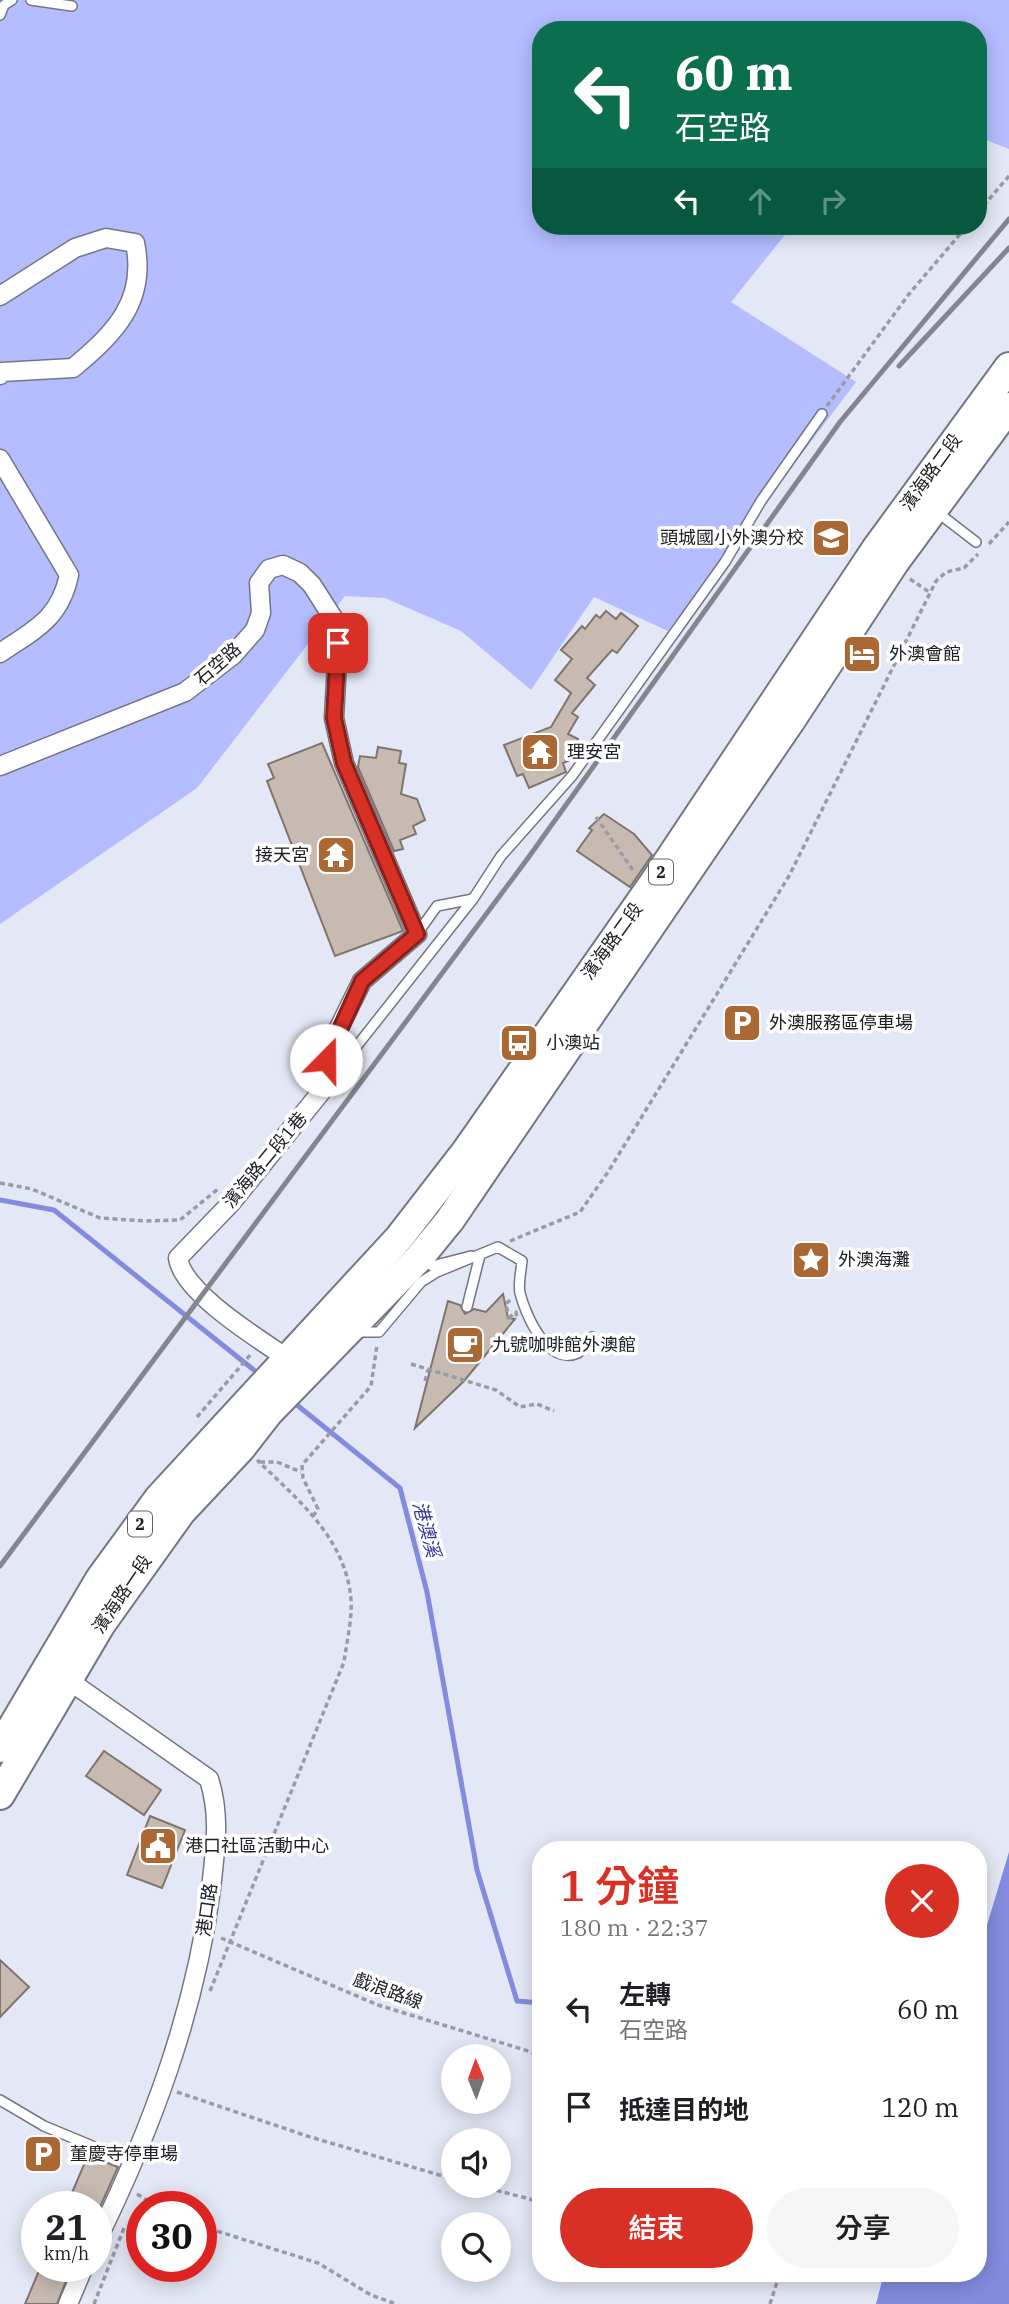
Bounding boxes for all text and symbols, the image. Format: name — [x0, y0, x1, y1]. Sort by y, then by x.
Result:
text: 60 m — [675, 40, 793, 103]
icon: left — [560, 49, 651, 140]
text: 石空路 — [675, 106, 771, 148]
icon: left — [668, 182, 706, 220]
icon: ahead — [741, 182, 779, 220]
icon: right — [814, 182, 852, 220]
street label: 濱海路二段 — [895, 429, 966, 515]
school or university icon: 頭城國小外澳分校 — [810, 517, 852, 559]
place label: 頭城國小外澳分校 — [660, 526, 804, 549]
pin — [308, 613, 368, 673]
icon: arrive — [319, 624, 357, 662]
hotel icon: 外澳會館 — [841, 633, 883, 675]
street label: 石空路 — [190, 637, 246, 690]
place label: 外澳會館 — [889, 642, 961, 665]
temple icon: 理安宮 — [519, 731, 561, 773]
place label: 理安宮 — [567, 740, 621, 763]
temple icon: 接天宮 — [315, 834, 357, 876]
place label: 接天宮 — [255, 843, 309, 866]
road number: 2 — [649, 860, 673, 884]
street label: 濱海路二段 — [576, 898, 647, 984]
parking icon: 外澳服務區停車場 — [721, 1002, 763, 1044]
place label: 外澳服務區停車場 — [769, 1011, 913, 1034]
bus stop icon: 小澳站 — [498, 1022, 540, 1064]
position arrow — [289, 1023, 363, 1097]
place label: 小澳站 — [546, 1031, 600, 1054]
street label: 濱海路二段1巷 — [218, 1107, 312, 1213]
place icon: 外澳海灘 — [790, 1239, 832, 1281]
place label: 外澳海灘 — [838, 1248, 910, 1271]
cafe icon: 九號咖啡館外澳館 — [444, 1324, 486, 1366]
place label: 九號咖啡館外澳館 — [492, 1333, 636, 1356]
water label: 港澳溪 — [408, 1498, 447, 1563]
road number: 2 — [128, 1512, 152, 1536]
street label: 濱海路一段 — [87, 1550, 156, 1637]
public building icon: 港口社區活動中心 — [137, 1825, 179, 1867]
place label: 港口社區活動中心 — [185, 1834, 329, 1857]
text: 1 分鐘 — [560, 1858, 679, 1913]
button: close — [885, 1864, 959, 1938]
street label: 港口路 — [191, 1882, 222, 1938]
text: 180 m · 22:37 — [560, 1912, 709, 1942]
street label: 戲浪路線 — [350, 1967, 426, 2014]
text: 左轉 — [619, 1977, 671, 2011]
icon: left — [560, 1990, 598, 2028]
text: 60 m — [897, 1992, 959, 2026]
text: 石空路 — [619, 2014, 688, 2044]
north arrow — [441, 2044, 511, 2114]
map controls — [441, 2044, 511, 2282]
icon: arrive — [560, 2088, 598, 2126]
text: 120 m — [881, 2090, 959, 2124]
text: 抵達目的地 — [619, 2092, 749, 2126]
button: sound — [441, 2128, 511, 2198]
parking icon: 董慶寺停車場 — [22, 2133, 64, 2175]
place label: 董慶寺停車場 — [70, 2142, 178, 2165]
button: 結束 — [560, 2188, 753, 2268]
button: 分享 — [767, 2188, 959, 2268]
speed limit sign: 30 — [126, 2191, 217, 2282]
text: 21 — [45, 2204, 88, 2250]
button: search — [441, 2212, 511, 2282]
text: km/h — [44, 2242, 89, 2265]

